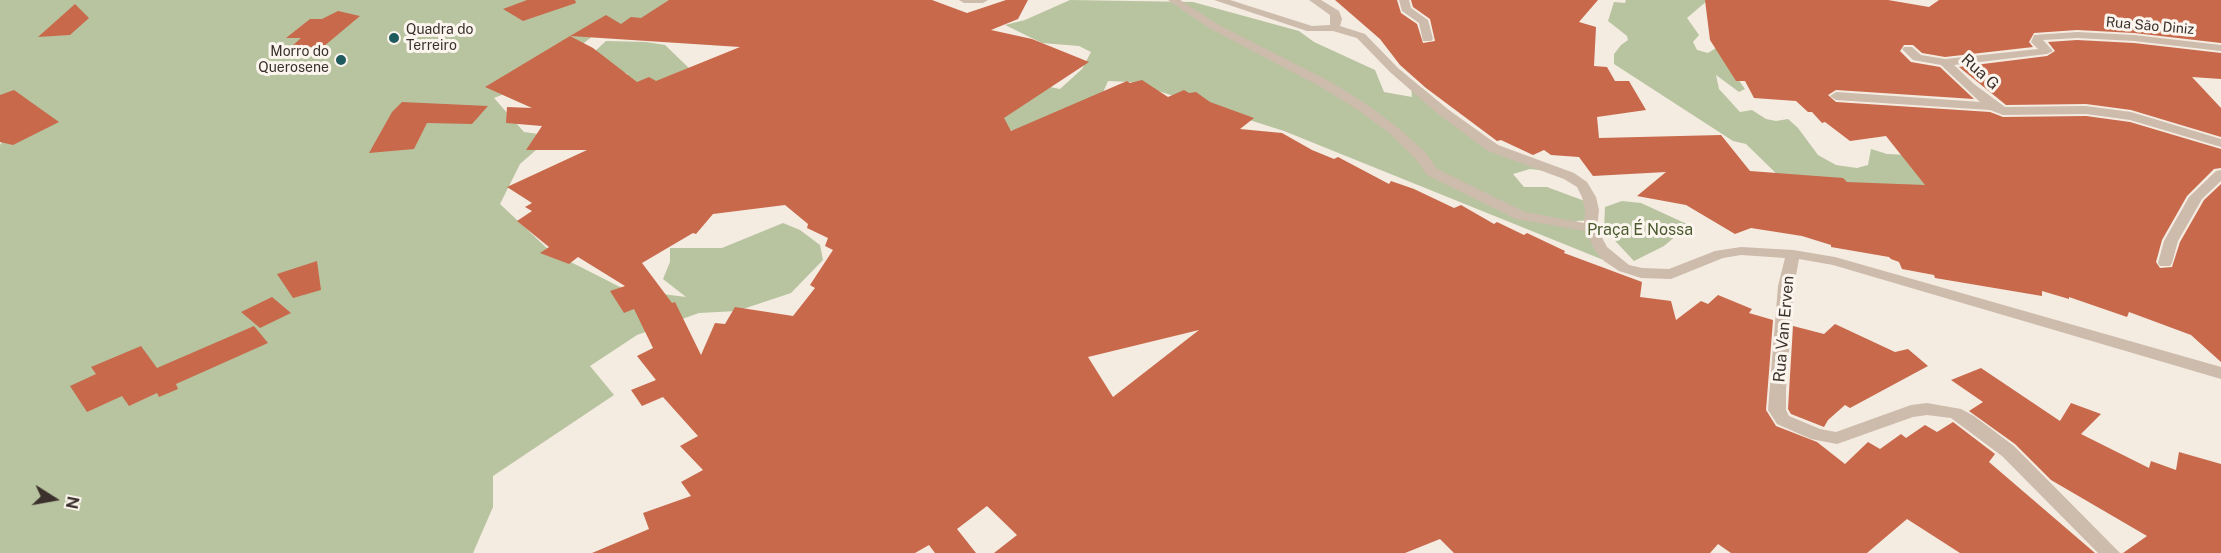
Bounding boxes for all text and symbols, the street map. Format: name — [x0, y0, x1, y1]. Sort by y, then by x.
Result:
street label: Rua São Diniz — [2105, 14, 2195, 38]
place label: Quadra do Terreiro — [406, 22, 473, 54]
marker: Quadra do Terreiro — [387, 31, 401, 45]
place label: Morro do Querosene — [258, 44, 329, 76]
street label: Rua G — [1957, 50, 2003, 94]
marker: Morro do Querosene — [334, 53, 348, 67]
park label: Praça É Nossa — [1587, 220, 1693, 240]
street label: Rua Van Erven — [1770, 275, 1798, 383]
north arrow — [24, 469, 84, 529]
text: N — [62, 495, 83, 510]

